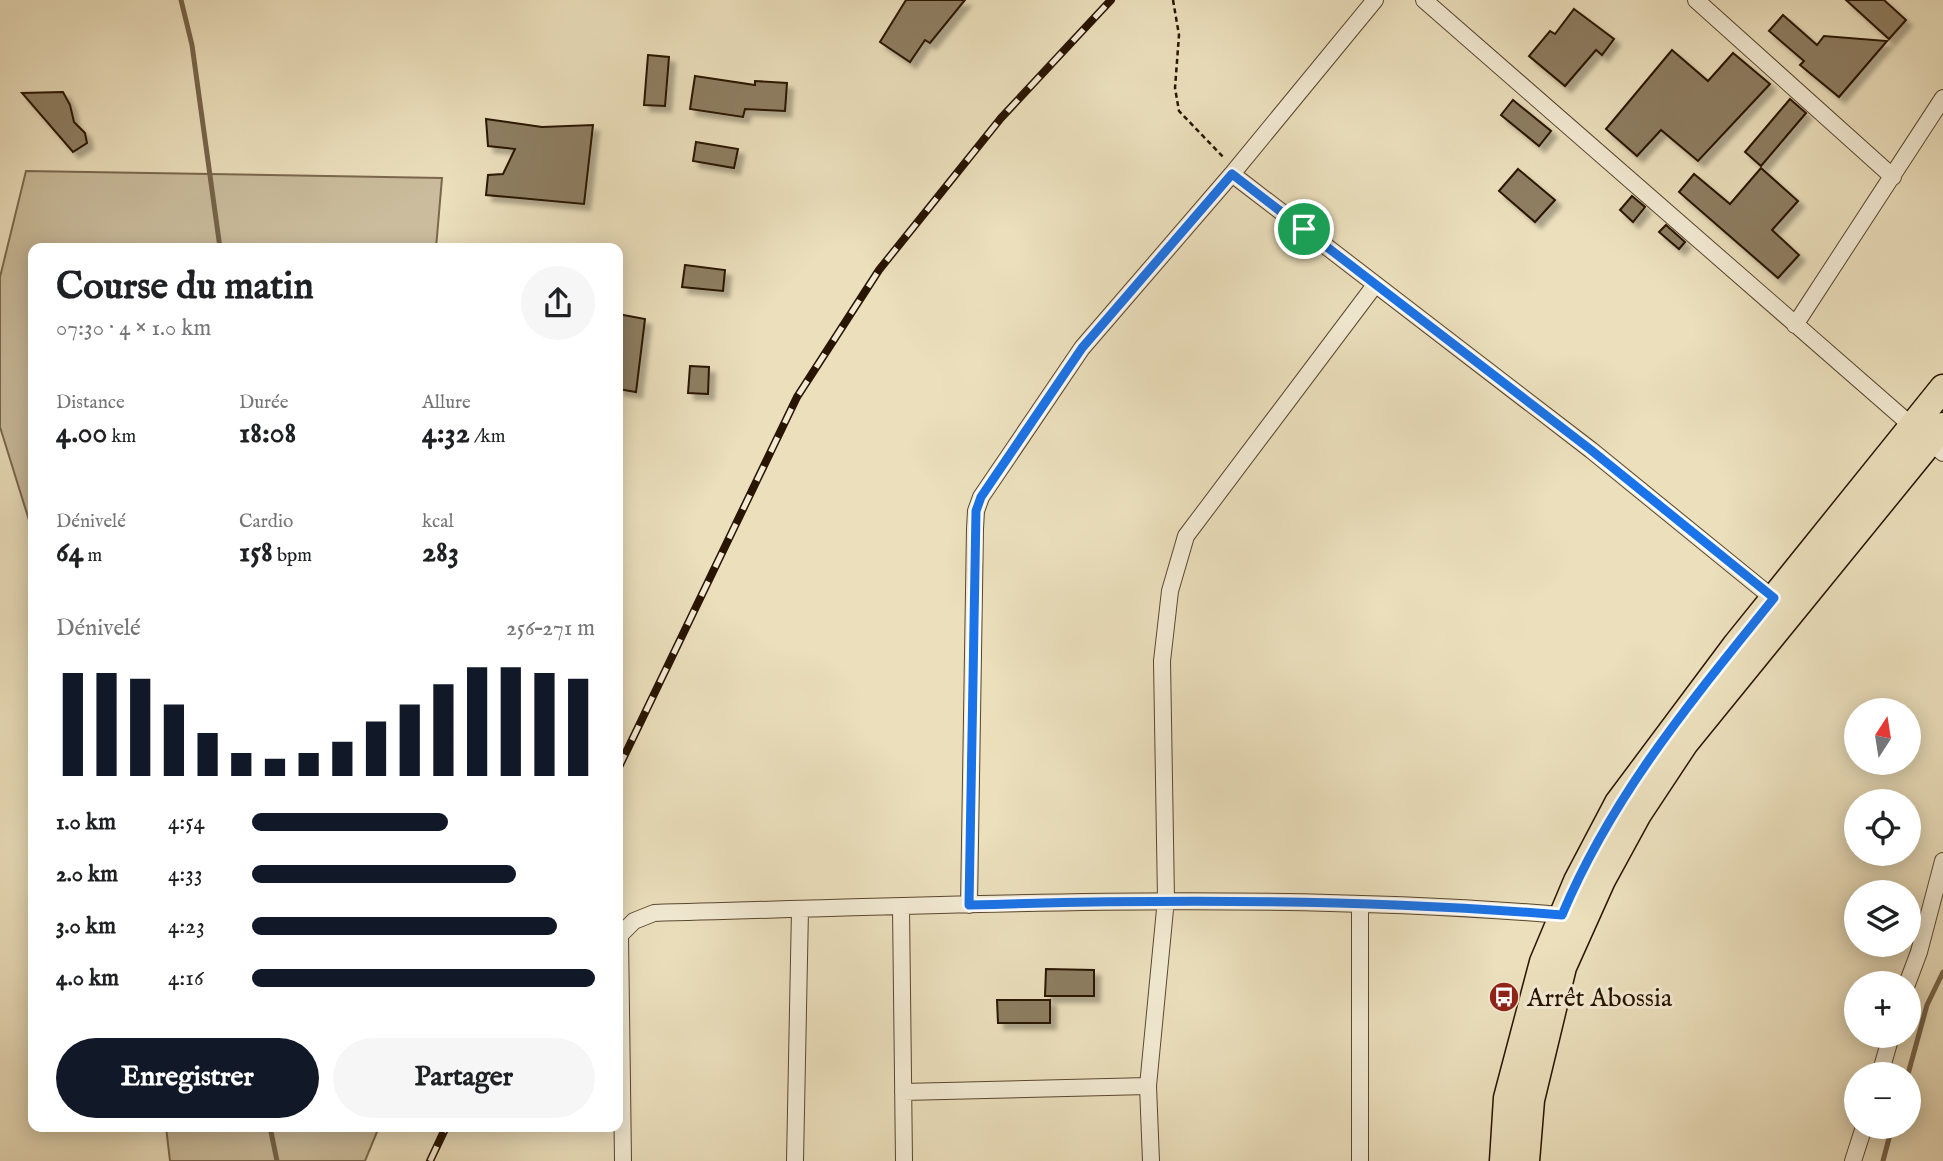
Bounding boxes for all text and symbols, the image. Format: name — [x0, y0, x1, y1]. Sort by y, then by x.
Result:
pin — [1274, 199, 1334, 259]
icon: arrive — [1285, 210, 1323, 248]
text: Course du matin — [56, 264, 314, 312]
button: share — [521, 266, 595, 340]
text: 07:30 · 4 × 1.0 km — [56, 314, 211, 343]
text: Distance — [56, 391, 125, 415]
text: Durée — [239, 391, 289, 415]
text: Allure — [422, 391, 471, 415]
text: 4.00 — [56, 415, 107, 453]
text: 18:08 — [239, 415, 296, 453]
text: 4:32 — [422, 415, 470, 453]
text: km — [107, 425, 136, 449]
text: /km — [470, 425, 505, 449]
text: Dénivelé — [56, 510, 126, 534]
text: Cardio — [239, 510, 293, 534]
text: kcal — [422, 510, 454, 534]
text: 64 — [56, 534, 83, 572]
text: 158 — [239, 534, 273, 572]
text: 283 — [422, 534, 459, 572]
text: m — [83, 544, 102, 568]
text: bpm — [273, 544, 312, 568]
text: Dénivelé — [56, 614, 141, 643]
text: 256–271 m — [506, 614, 595, 643]
north arrow — [1844, 698, 1922, 775]
map controls — [1844, 698, 1921, 1139]
button: locate — [1844, 789, 1921, 866]
text: 1.0 km — [56, 808, 116, 837]
text: 4:54 — [168, 808, 205, 837]
text: 2.0 km — [56, 860, 118, 889]
text: 4:33 — [168, 860, 203, 889]
button: layers — [1844, 880, 1921, 957]
text: 3.0 km — [56, 912, 116, 941]
text: 4:23 — [168, 912, 205, 941]
text: 4.0 km — [56, 964, 119, 993]
text: 4:16 — [168, 964, 204, 993]
button: + — [1844, 971, 1921, 1048]
bus stop icon: Arrêt Abossia — [1487, 980, 1521, 1014]
place label: Arrêt Abossia — [1526, 982, 1673, 1015]
button: Enregistrer — [56, 1038, 319, 1118]
button: Partager — [333, 1038, 595, 1118]
button: − — [1844, 1062, 1921, 1139]

